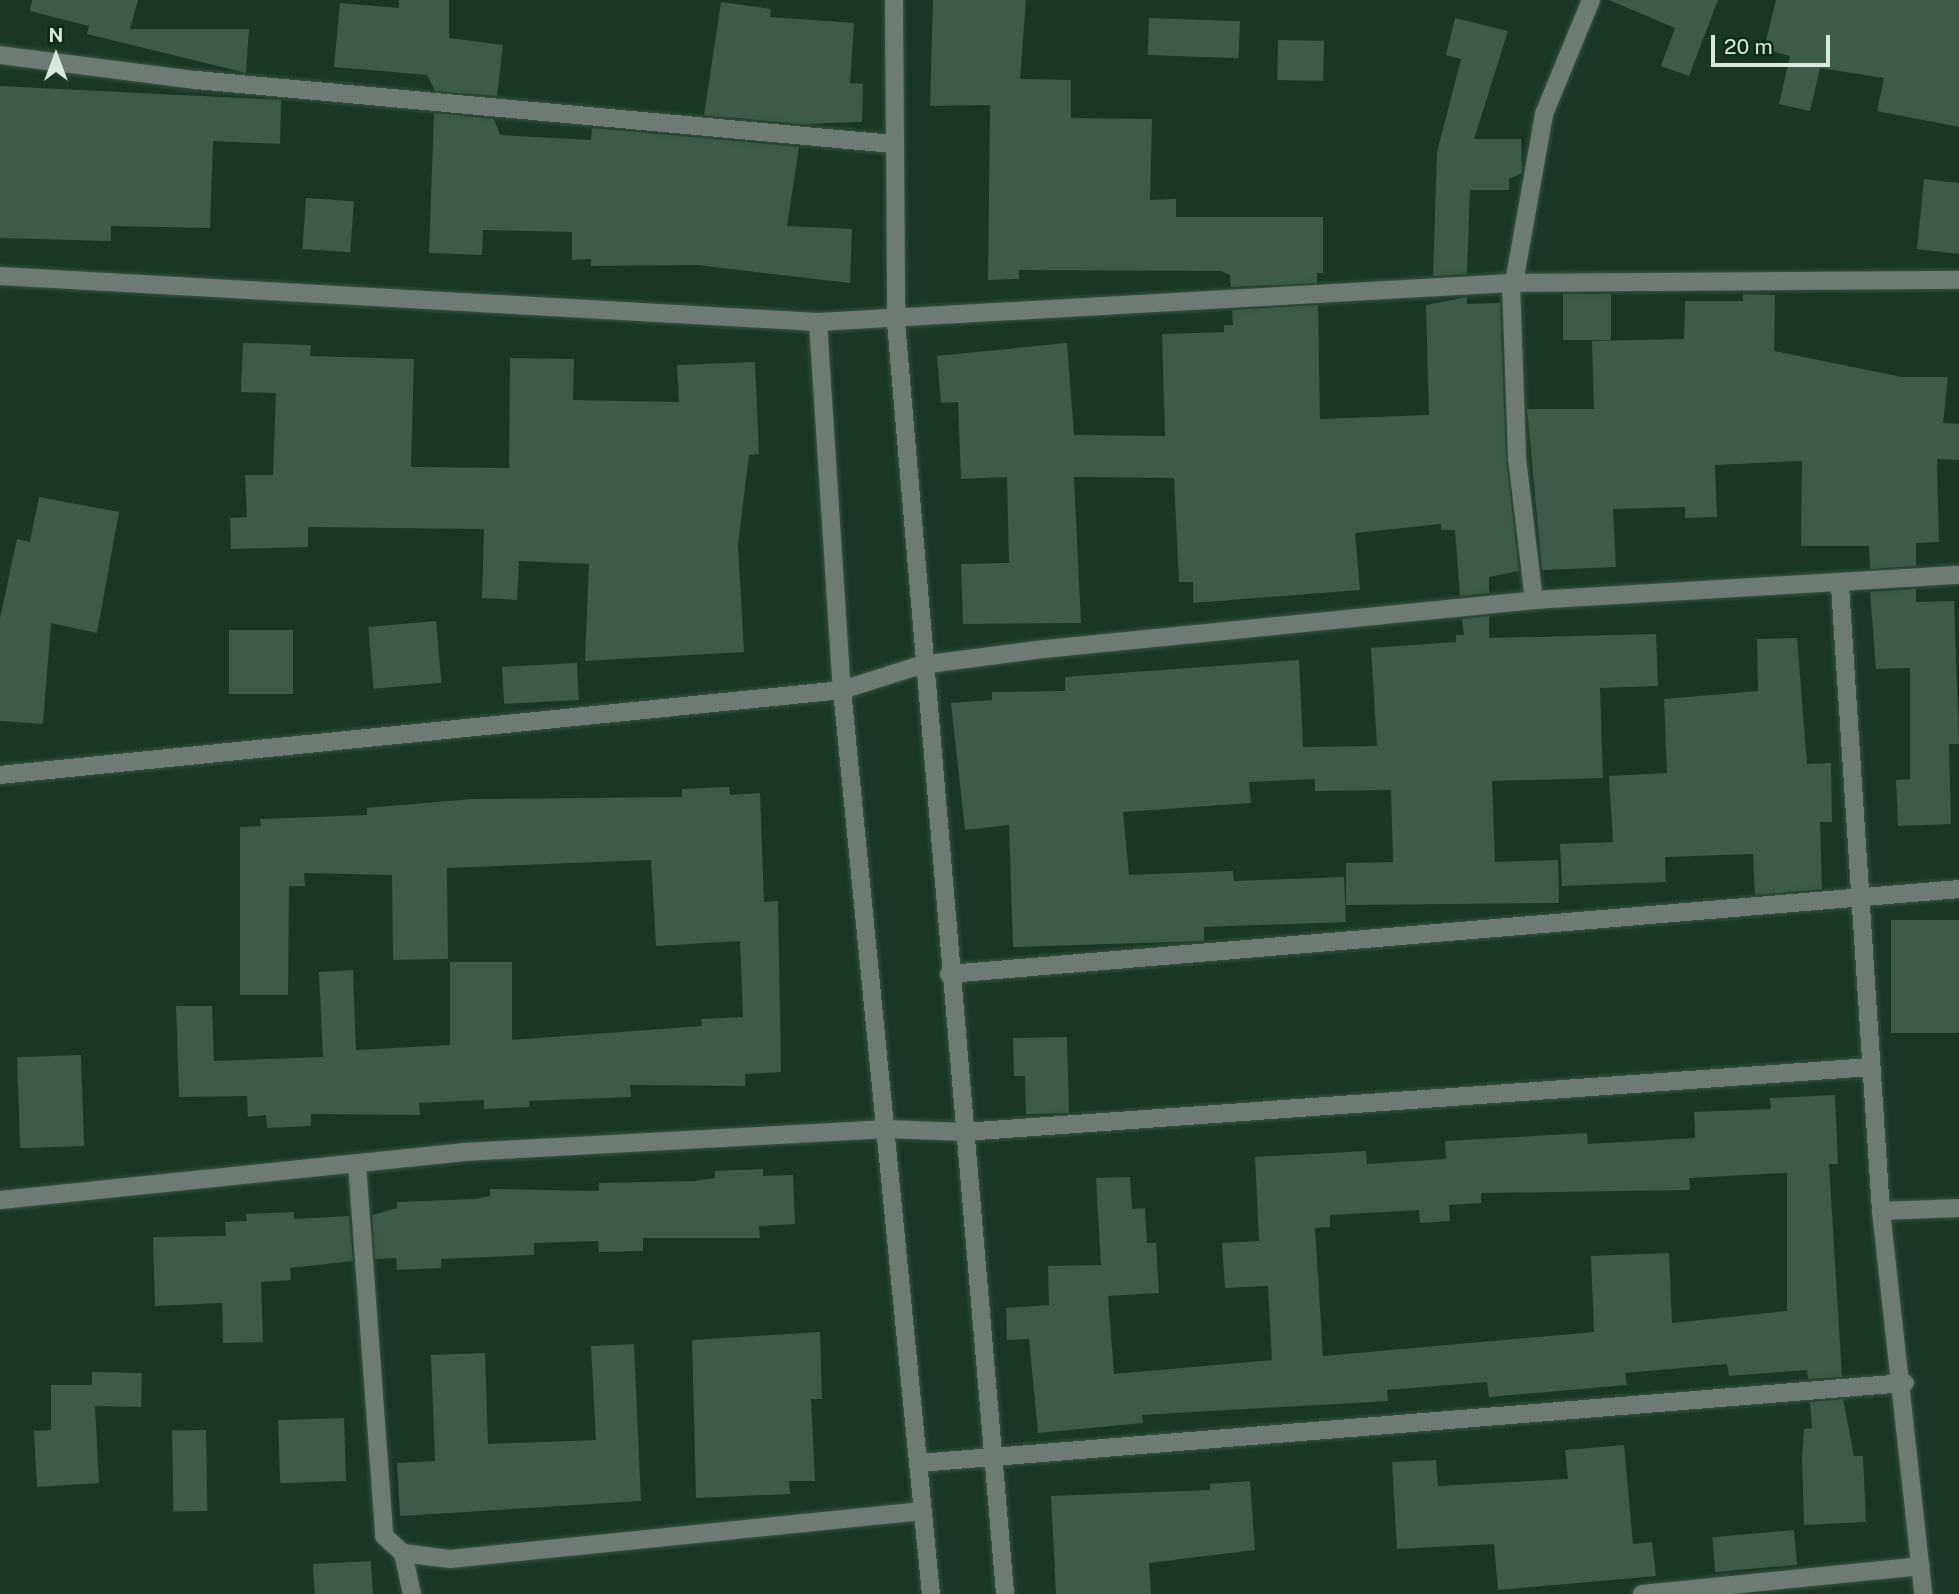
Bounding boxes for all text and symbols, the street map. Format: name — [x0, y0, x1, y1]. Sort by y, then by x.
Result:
north arrow — [21, 21, 91, 91]
scale bar — [1714, 21, 1833, 65]
text: N — [49, 24, 63, 46]
text: 20 m — [1724, 34, 1773, 59]

